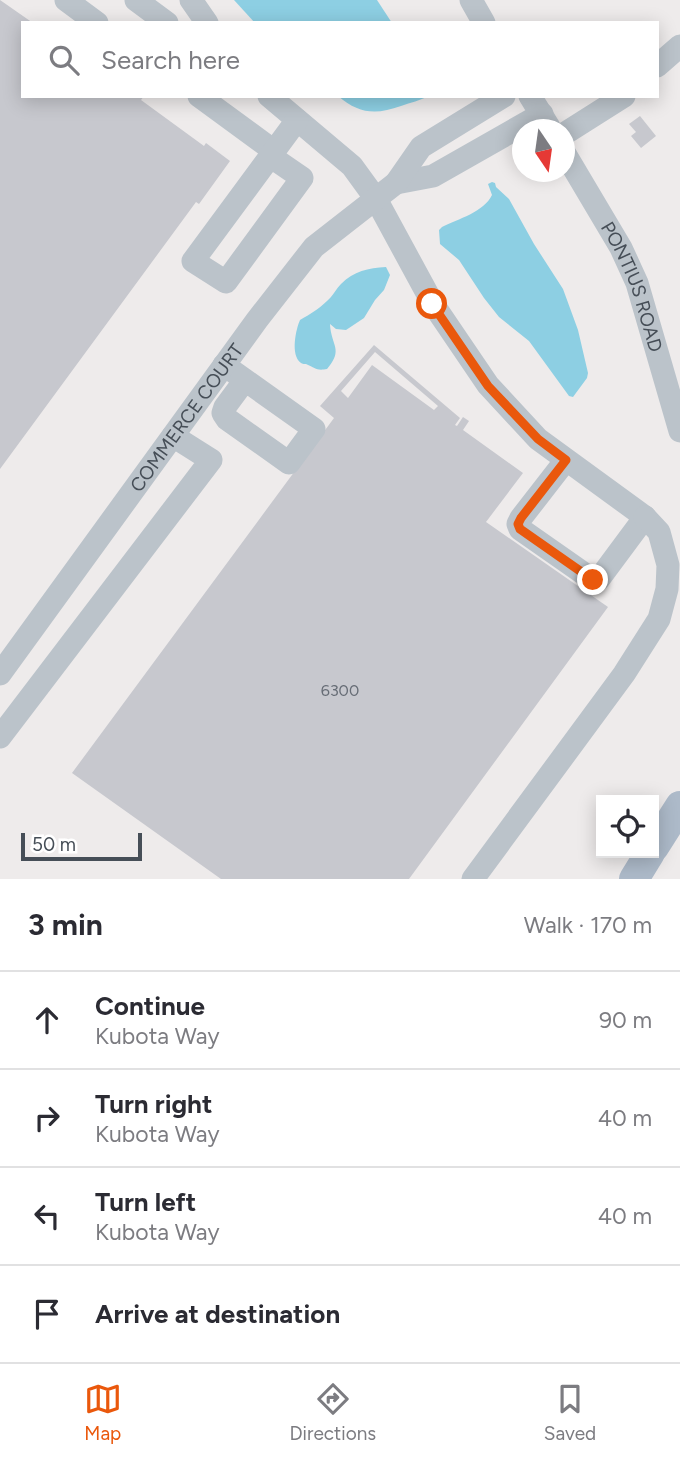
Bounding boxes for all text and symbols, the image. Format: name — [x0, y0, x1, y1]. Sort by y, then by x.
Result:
search box — [21, 21, 659, 98]
icon: search — [45, 41, 83, 79]
text: Search here — [101, 44, 240, 76]
north arrow — [512, 119, 575, 182]
street label: PONTIUS ROAD — [596, 218, 667, 355]
route start — [416, 288, 447, 319]
street label: COMMERCE COURT — [125, 339, 248, 496]
route end — [577, 564, 608, 595]
house number: 6300 — [321, 681, 359, 700]
map controls — [596, 795, 659, 858]
button: locate — [596, 795, 659, 858]
scale bar — [21, 830, 142, 862]
text: 50 m — [32, 833, 76, 856]
text: 3 min — [28, 906, 103, 943]
text: Walk · 170 m — [524, 911, 652, 939]
text: Continue — [95, 990, 205, 1022]
icon: ahead — [28, 1001, 66, 1039]
text: 90 m — [599, 1006, 652, 1034]
text: Kubota Way — [95, 1022, 219, 1050]
text: Turn right — [95, 1088, 212, 1120]
icon: right — [28, 1099, 66, 1137]
text: 40 m — [598, 1104, 652, 1132]
text: Kubota Way — [95, 1120, 219, 1148]
text: Turn left — [95, 1186, 196, 1218]
icon: left — [28, 1197, 66, 1235]
text: 40 m — [598, 1202, 652, 1230]
text: Kubota Way — [95, 1218, 219, 1246]
icon: arrive — [28, 1295, 66, 1333]
text: Arrive at destination — [95, 1298, 340, 1330]
tab: Map — [84, 1380, 122, 1445]
tab: Directions — [289, 1380, 376, 1445]
tab: Saved — [544, 1380, 596, 1445]

